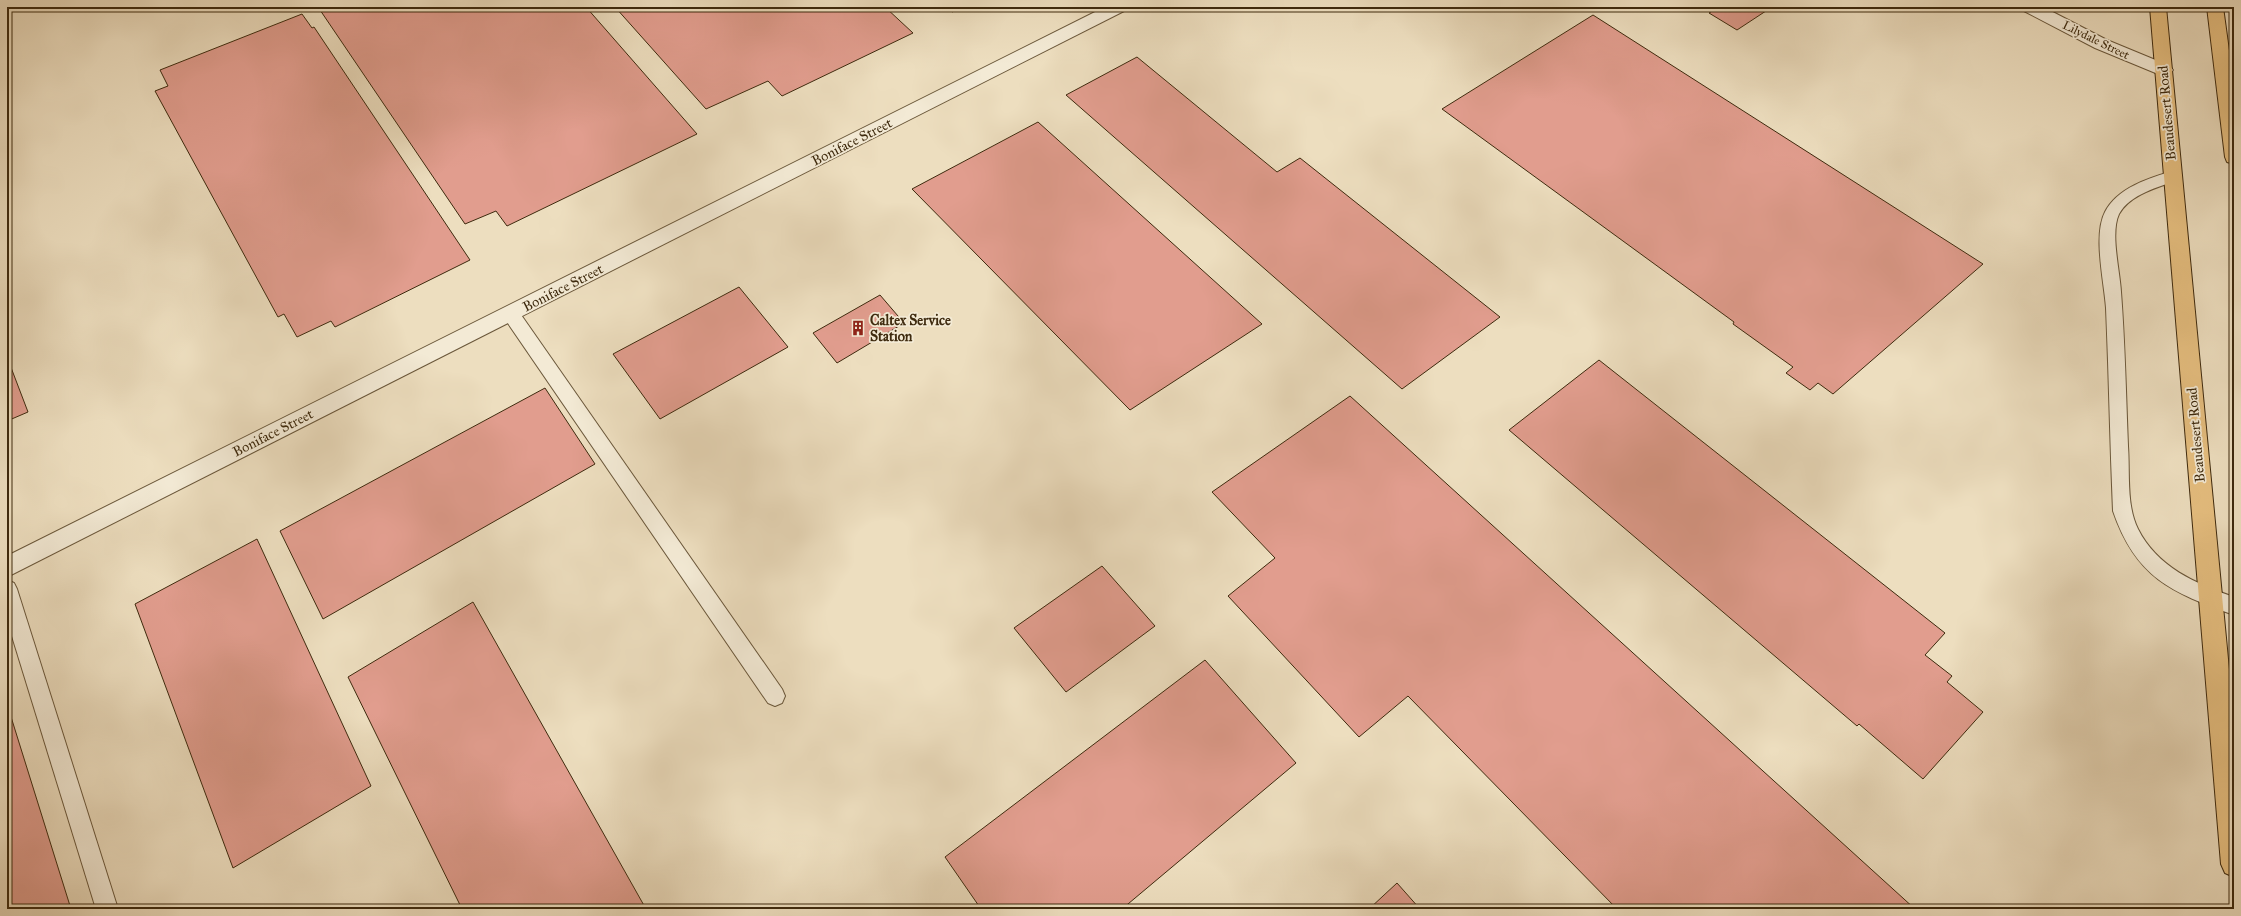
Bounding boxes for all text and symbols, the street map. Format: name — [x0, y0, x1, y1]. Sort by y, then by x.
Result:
street label: Lilydale Street — [2060, 18, 2132, 62]
street label: Beaudesert Road — [2154, 65, 2180, 161]
street label: Boniface Street — [809, 114, 895, 170]
street label: Boniface Street — [520, 260, 606, 316]
place label: Caltex Service Station — [870, 312, 951, 345]
building icon: Caltex Service Station — [849, 319, 867, 337]
street label: Beaudesert Road — [2183, 387, 2209, 483]
street label: Boniface Street — [230, 405, 316, 461]

